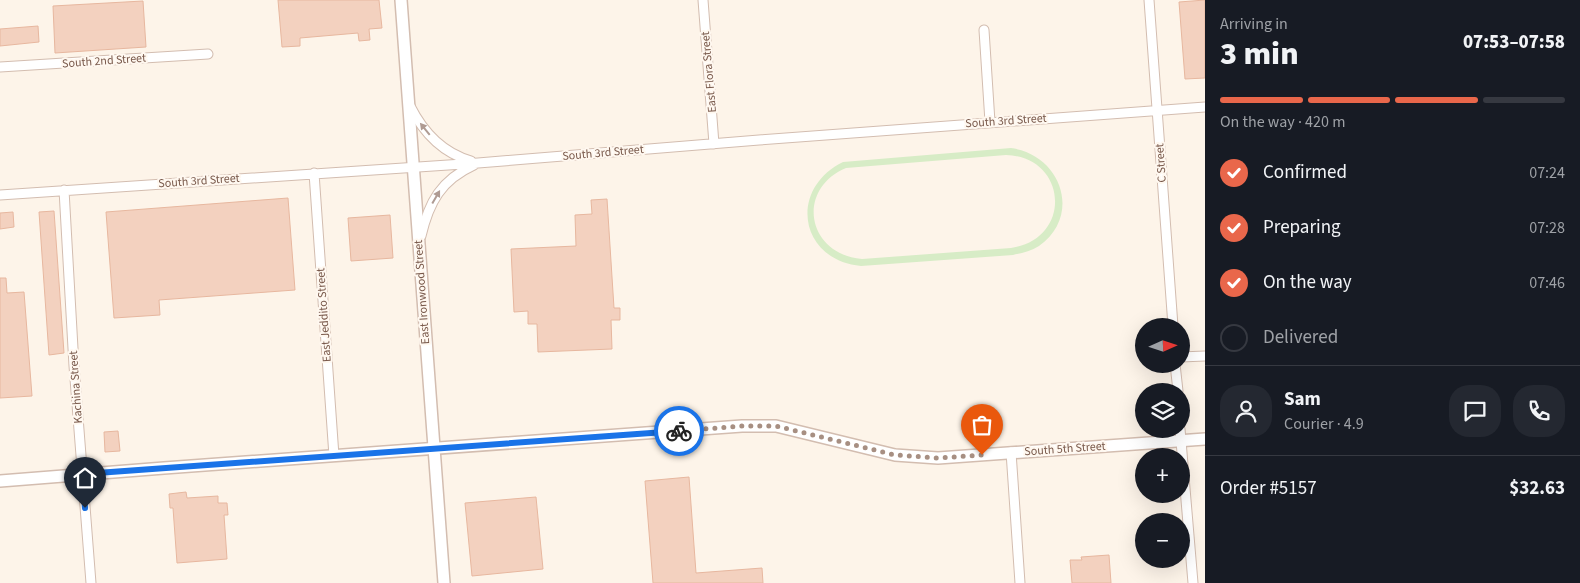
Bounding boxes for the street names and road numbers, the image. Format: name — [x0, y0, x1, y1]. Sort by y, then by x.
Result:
street label: East Flora Street — [697, 31, 721, 113]
street label: South 2nd Street — [61, 50, 147, 72]
street label: South 3rd Street — [965, 110, 1047, 132]
street label: South 3rd Street — [562, 141, 644, 165]
street label: C Street — [1151, 143, 1171, 183]
street label: South 3rd Street — [158, 170, 240, 192]
street label: East Ironwood Street — [410, 239, 434, 345]
street label: East Jeddito Street — [312, 267, 336, 363]
street label: Kachina Street — [65, 350, 87, 424]
street label: South 5th Street — [1024, 438, 1106, 460]

